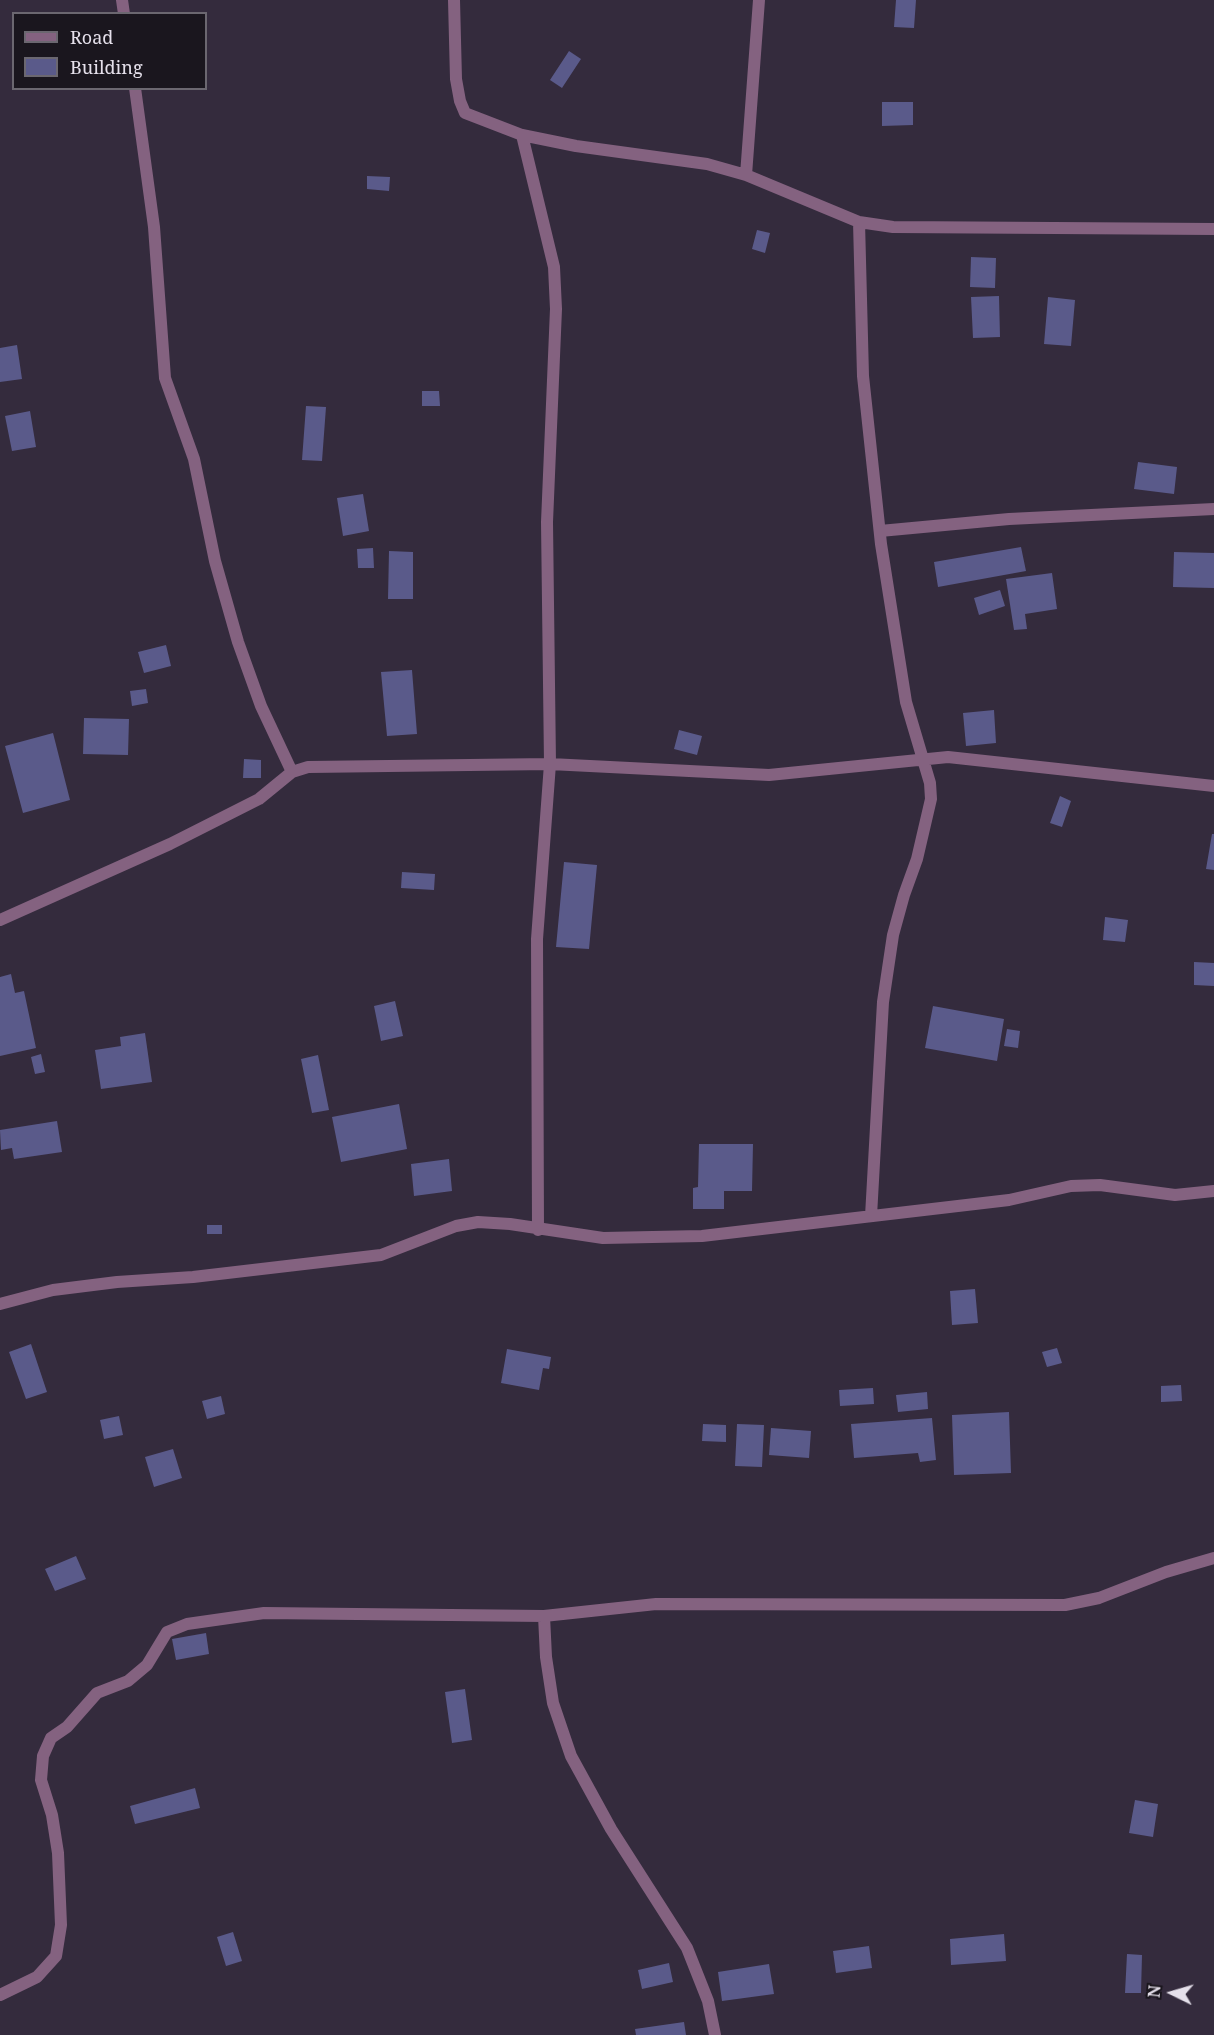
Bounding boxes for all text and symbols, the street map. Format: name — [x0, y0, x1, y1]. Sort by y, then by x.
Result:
legend — [12, 12, 207, 90]
text: Road — [70, 25, 113, 49]
text: Building — [70, 55, 143, 79]
north arrow — [1142, 1963, 1202, 2023]
text: N — [1143, 1984, 1166, 1999]

